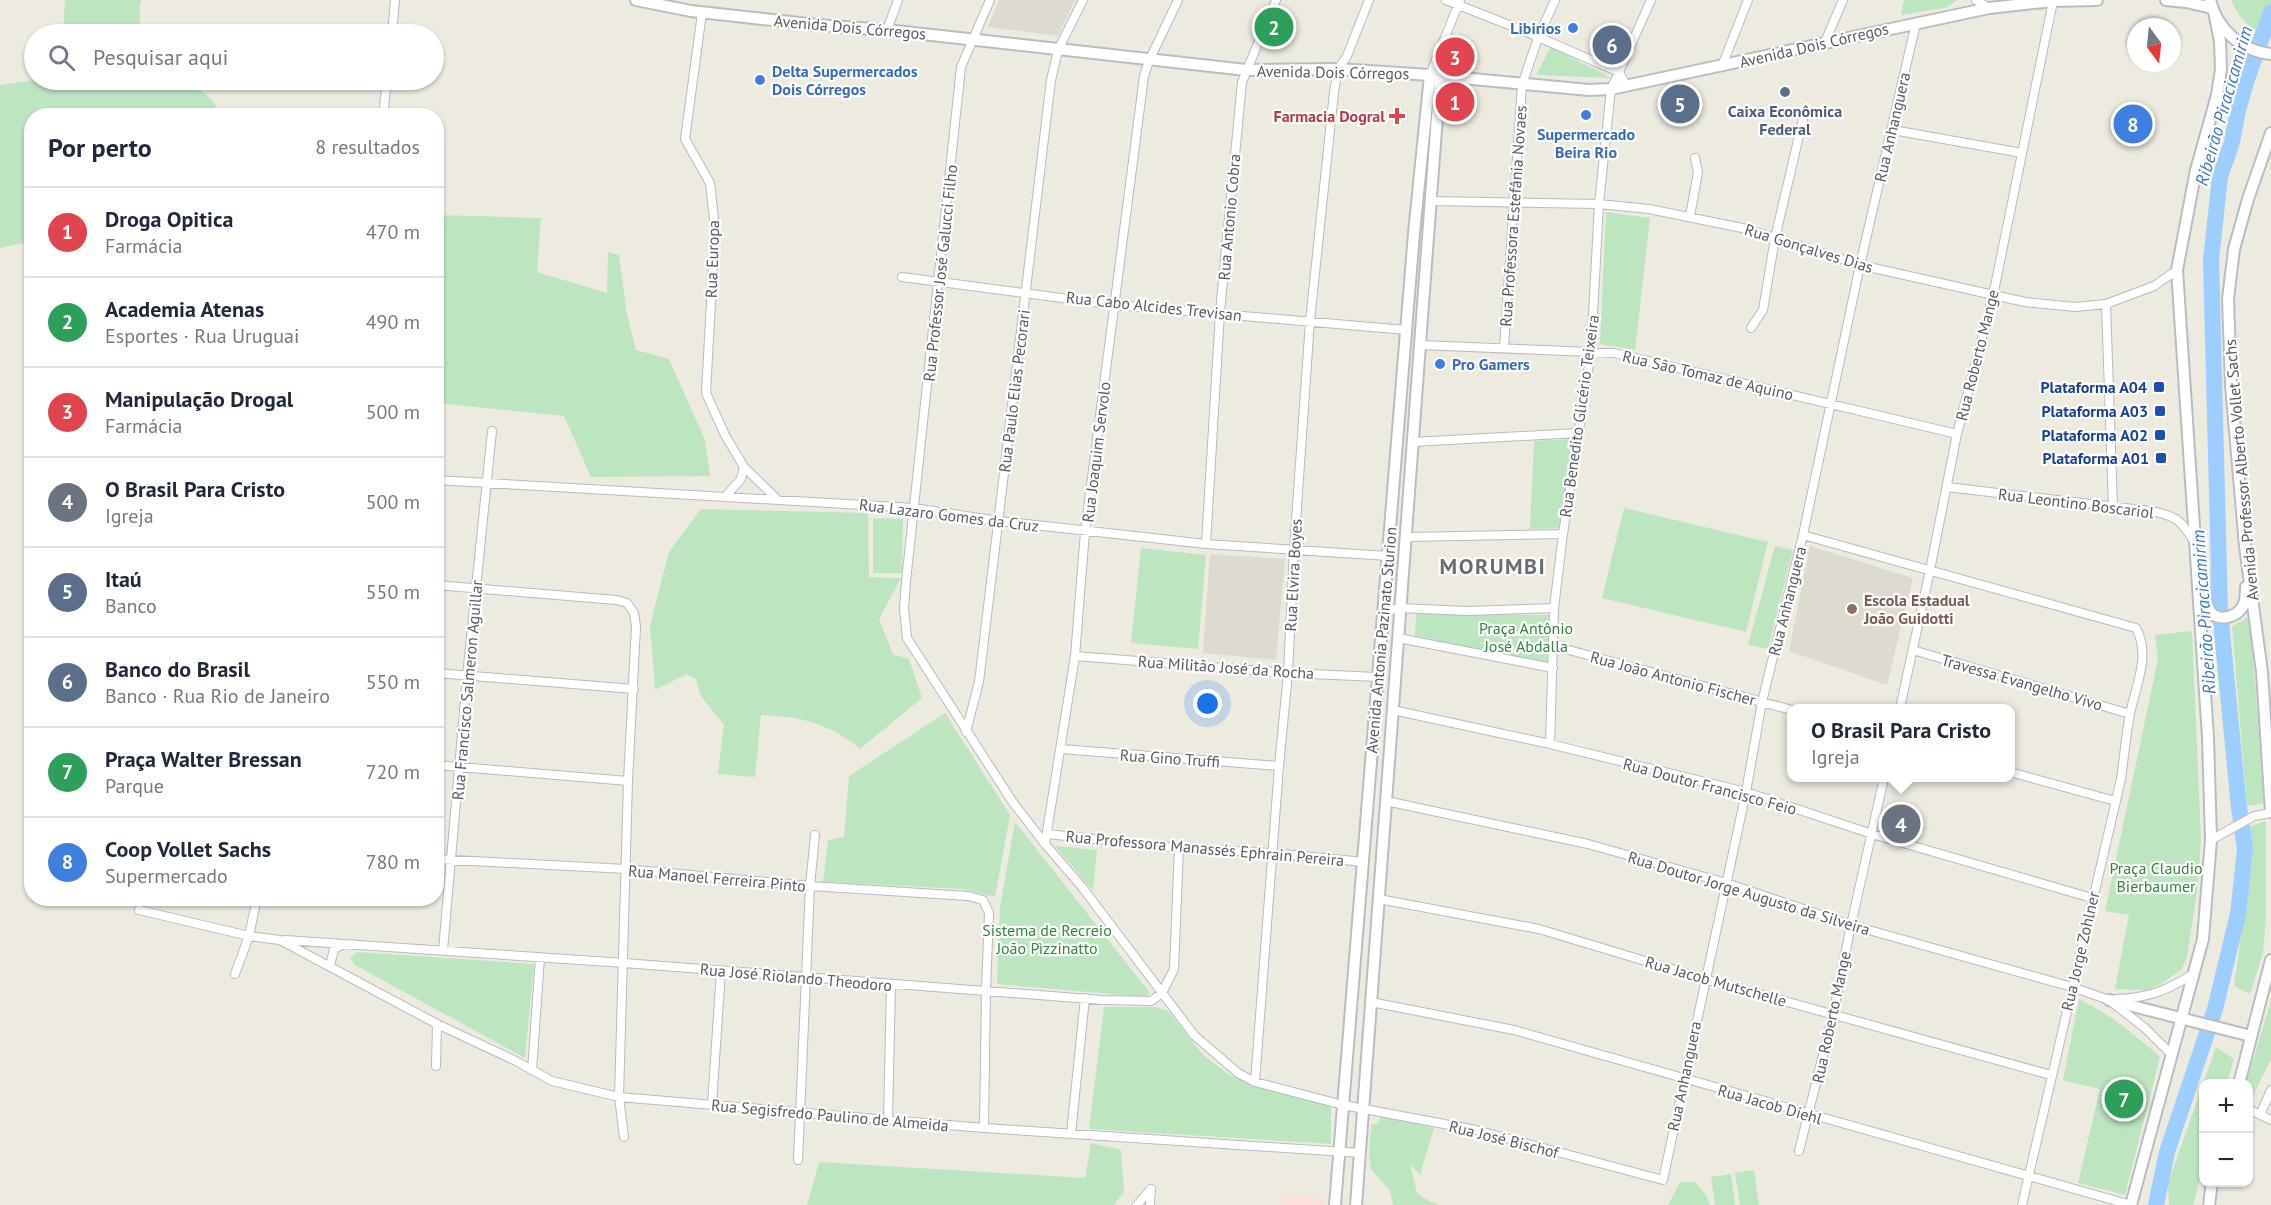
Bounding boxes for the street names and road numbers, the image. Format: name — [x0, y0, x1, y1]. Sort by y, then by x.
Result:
street label: Avenida Dois Córregos — [773, 10, 927, 44]
street label: Avenida Dois Córregos — [1737, 18, 1891, 72]
street label: Avenida Dois Córregos — [1257, 61, 1410, 83]
street label: Rua Anhanguera — [1870, 70, 1914, 184]
street label: Rua Professora Estefânia Novaes — [1495, 104, 1531, 327]
street label: Rua Antonio Cobra — [1214, 153, 1244, 281]
street label: Rua Professor José Galucci Filho — [919, 164, 961, 382]
street label: Rua Gonçalves Dias — [1742, 219, 1876, 277]
street label: Rua Europa — [701, 220, 723, 298]
street label: Rua Cabo Alcides Trevisan — [1065, 287, 1243, 325]
street label: Rua Roberto Mange — [1951, 287, 2003, 423]
street label: Rua Paulo Elias Pecorari — [994, 308, 1034, 474]
street label: Rua Benedito Glicério Teixeira — [1555, 313, 1603, 519]
street label: Avenida Professor Alberto Vollet Sachs — [2220, 338, 2262, 601]
street label: Rua São Tomaz de Aquino — [1621, 346, 1795, 404]
street label: Rua Joaquim Servolo — [1077, 381, 1115, 523]
street label: Rua Leontino Boscariol — [1997, 484, 2155, 523]
street label: Rua Lazaro Gomes da Cruz — [858, 494, 1040, 536]
street label: Rua Elvira Boyes — [1280, 518, 1306, 632]
street label: Avenida Antonia Pazinato Sturion — [1361, 526, 1401, 754]
street label: Rua Anhanguera — [1764, 544, 1810, 658]
street label: Rua Francisco Salmeron Aguillar — [447, 579, 487, 801]
street label: Rua João Antonio Fischer — [1588, 646, 1758, 710]
street label: Travessa Evangelho Vivo — [1939, 649, 2105, 715]
street label: Rua Militão José da Rocha — [1137, 651, 1315, 683]
street label: Rua Gino Truffi — [1119, 745, 1221, 771]
street label: Rua Doutor Francisco Feio — [1621, 753, 1799, 819]
street label: Rua Professora Manassés Ephrain Pereira — [1065, 826, 1345, 870]
street label: Rua Doutor Jorge Augusto da Silveira — [1625, 847, 1873, 939]
street label: Rua Manoel Ferreira Pinto — [627, 860, 807, 896]
street label: Rua Jorge Zohlner — [2057, 889, 2104, 1013]
street label: Rua Roberto Mange — [1807, 949, 1855, 1085]
street label: Rua Jacob Mutschelle — [1643, 951, 1789, 1011]
street label: Rua José Riolando Theodoro — [699, 959, 893, 995]
street label: Rua Anhanguera — [1663, 1019, 1705, 1133]
street label: Rua Jacob Diehl — [1716, 1080, 1825, 1129]
street label: Rua Segisfredo Paulino de Almeida — [710, 1095, 950, 1135]
street label: Rua José Bischof — [1447, 1116, 1562, 1163]

